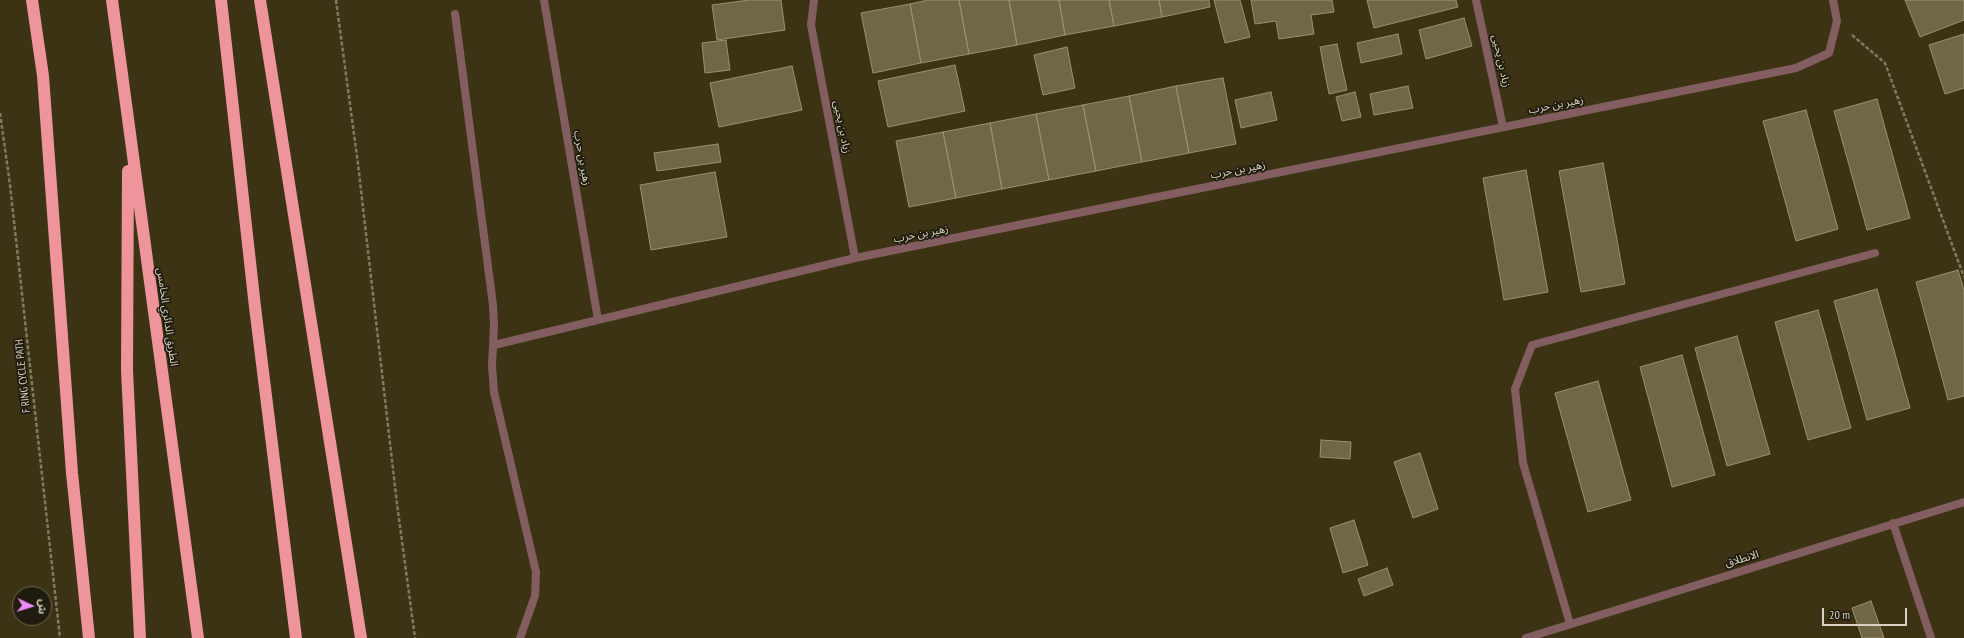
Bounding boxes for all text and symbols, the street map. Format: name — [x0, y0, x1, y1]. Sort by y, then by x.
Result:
street label: زياد بن يحيى — [1489, 33, 1513, 89]
street label: زهير بن حرب — [1527, 93, 1585, 117]
street label: زياد بن يحيى — [830, 99, 854, 155]
street label: زهير بن حرب — [571, 129, 593, 187]
street label: زهير بن حرب — [1209, 158, 1267, 182]
street label: زهير بن حرب — [892, 222, 950, 246]
street label: الطريق الدائري الخامس — [154, 267, 180, 367]
street label: F RING CYCLE PATH — [13, 338, 33, 414]
street label: الانطلاق — [1723, 548, 1761, 570]
north arrow — [12, 586, 52, 626]
text: ش — [35, 599, 50, 615]
scale bar — [1824, 600, 1909, 626]
text: 20 m — [1829, 607, 1850, 622]

